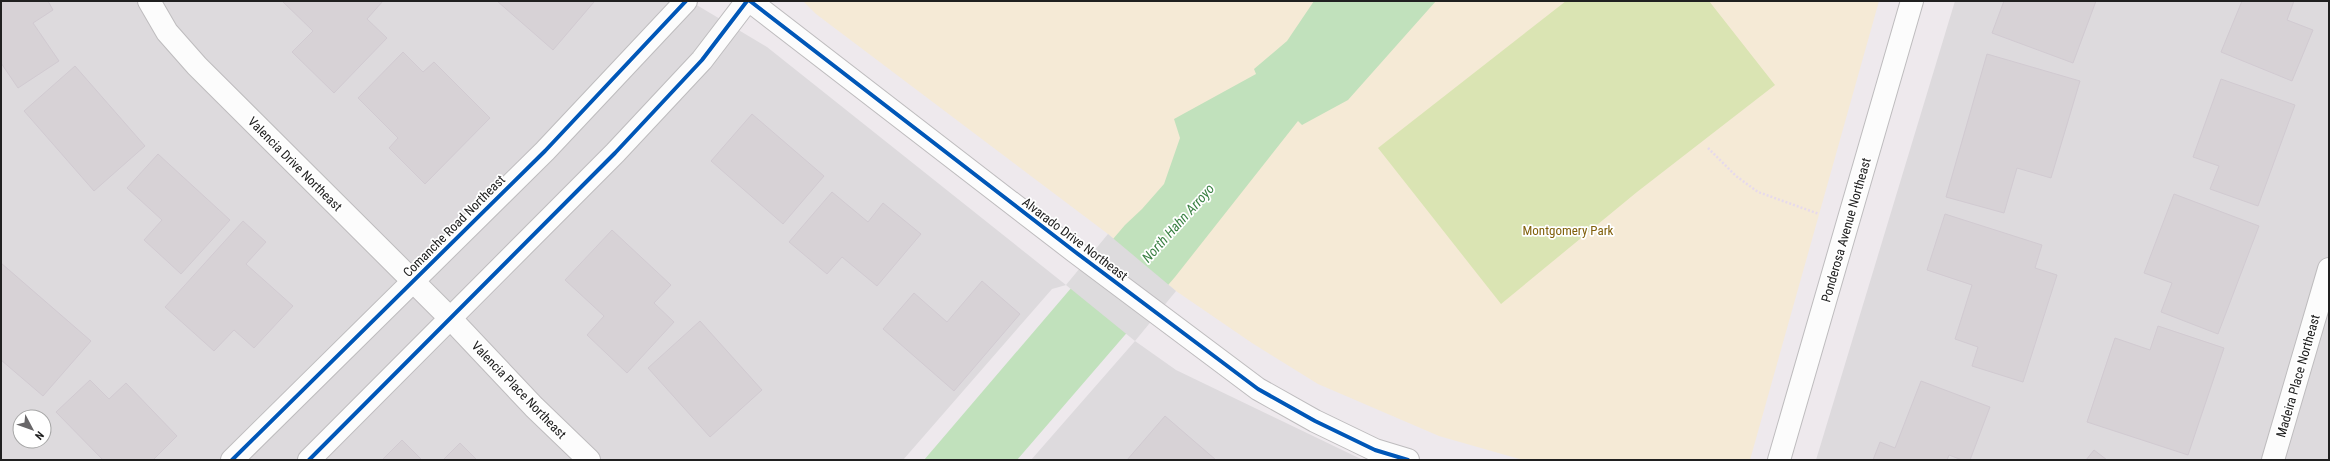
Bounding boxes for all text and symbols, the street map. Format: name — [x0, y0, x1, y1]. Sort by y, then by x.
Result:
street label: Valencia Drive Northeast — [245, 114, 345, 214]
street label: Ponderosa Avenue Northeast — [1818, 156, 1874, 304]
street label: Comanche Road Northeast — [400, 172, 508, 280]
water label: North Hahn Arroyo — [1139, 180, 1217, 265]
street label: Alvarado Drive Northeast — [1019, 194, 1131, 284]
park label: Montgomery Park — [1523, 223, 1614, 238]
street label: Madeira Place Northeast — [2273, 313, 2323, 439]
street label: Valencia Place Northeast — [469, 338, 569, 442]
north arrow — [12, 409, 52, 449]
text: N — [32, 428, 46, 442]

